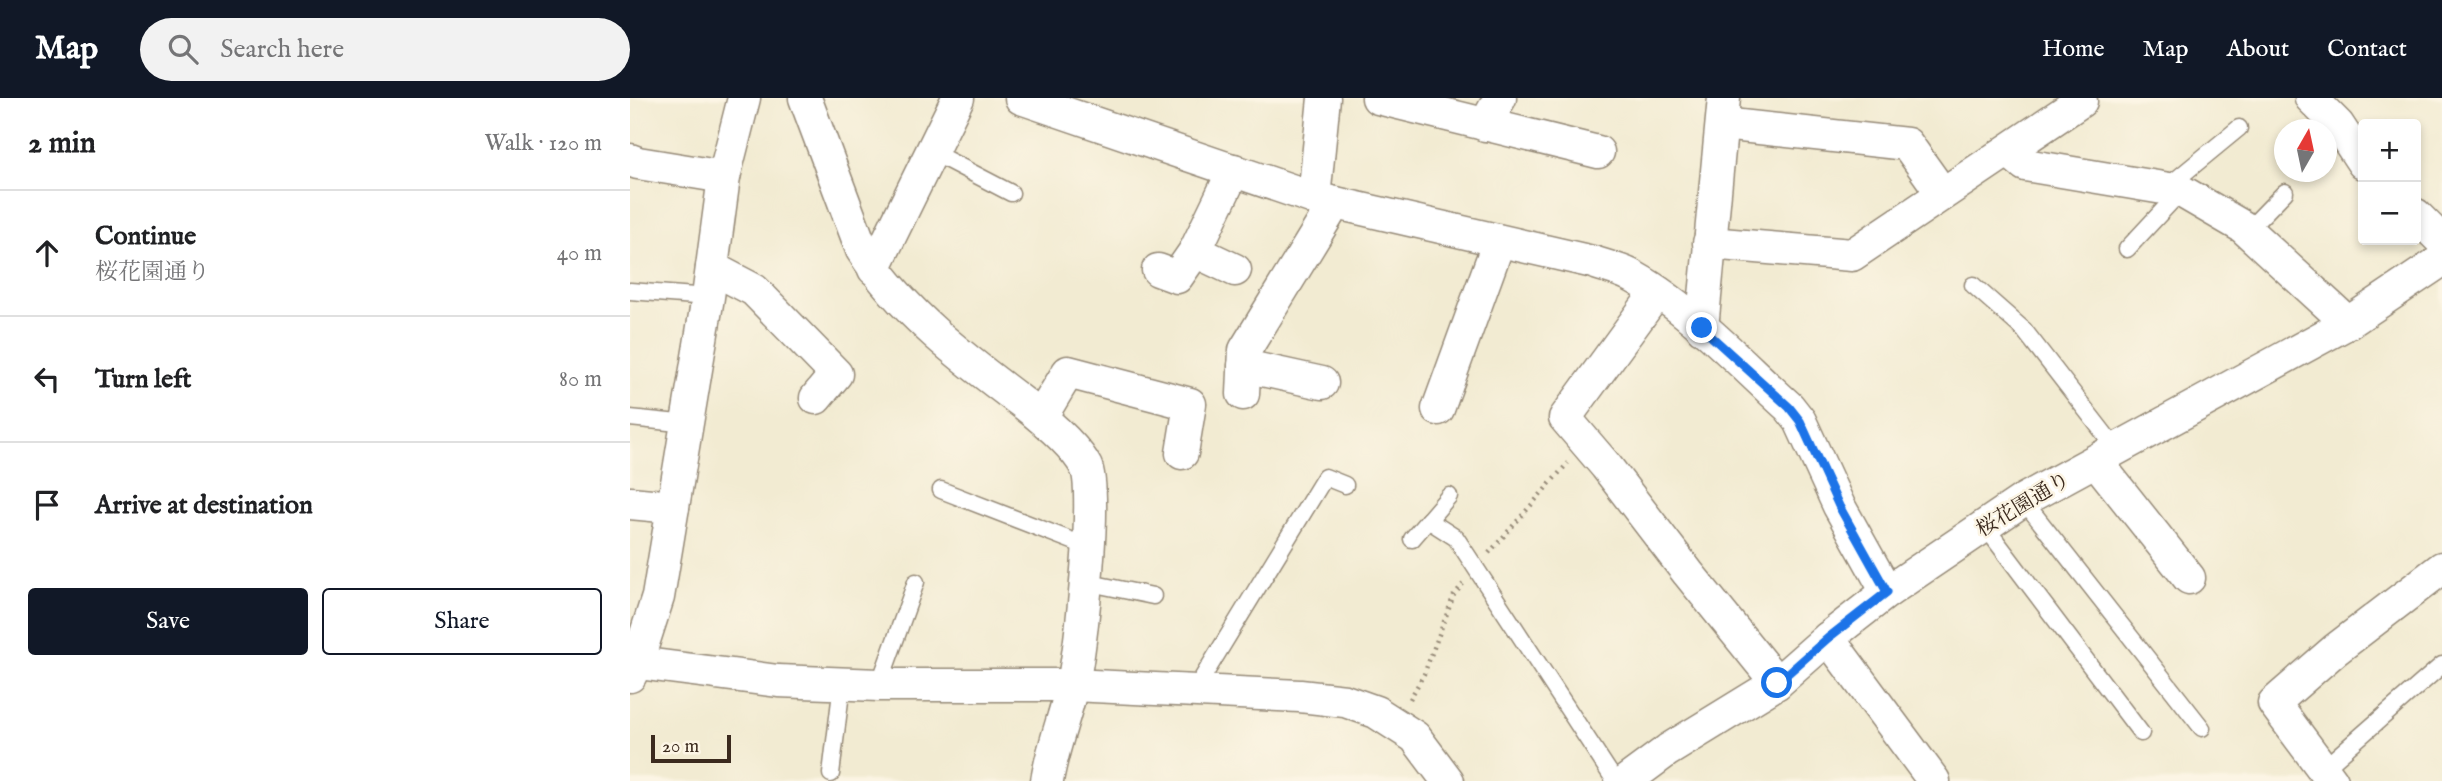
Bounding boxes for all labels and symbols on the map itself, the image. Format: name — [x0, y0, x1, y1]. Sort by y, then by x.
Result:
north arrow — [2274, 119, 2337, 182]
route end — [1686, 312, 1717, 343]
street label: 桜花園通り — [1972, 467, 2076, 544]
route start — [1761, 667, 1792, 698]
scale bar — [651, 732, 732, 764]

